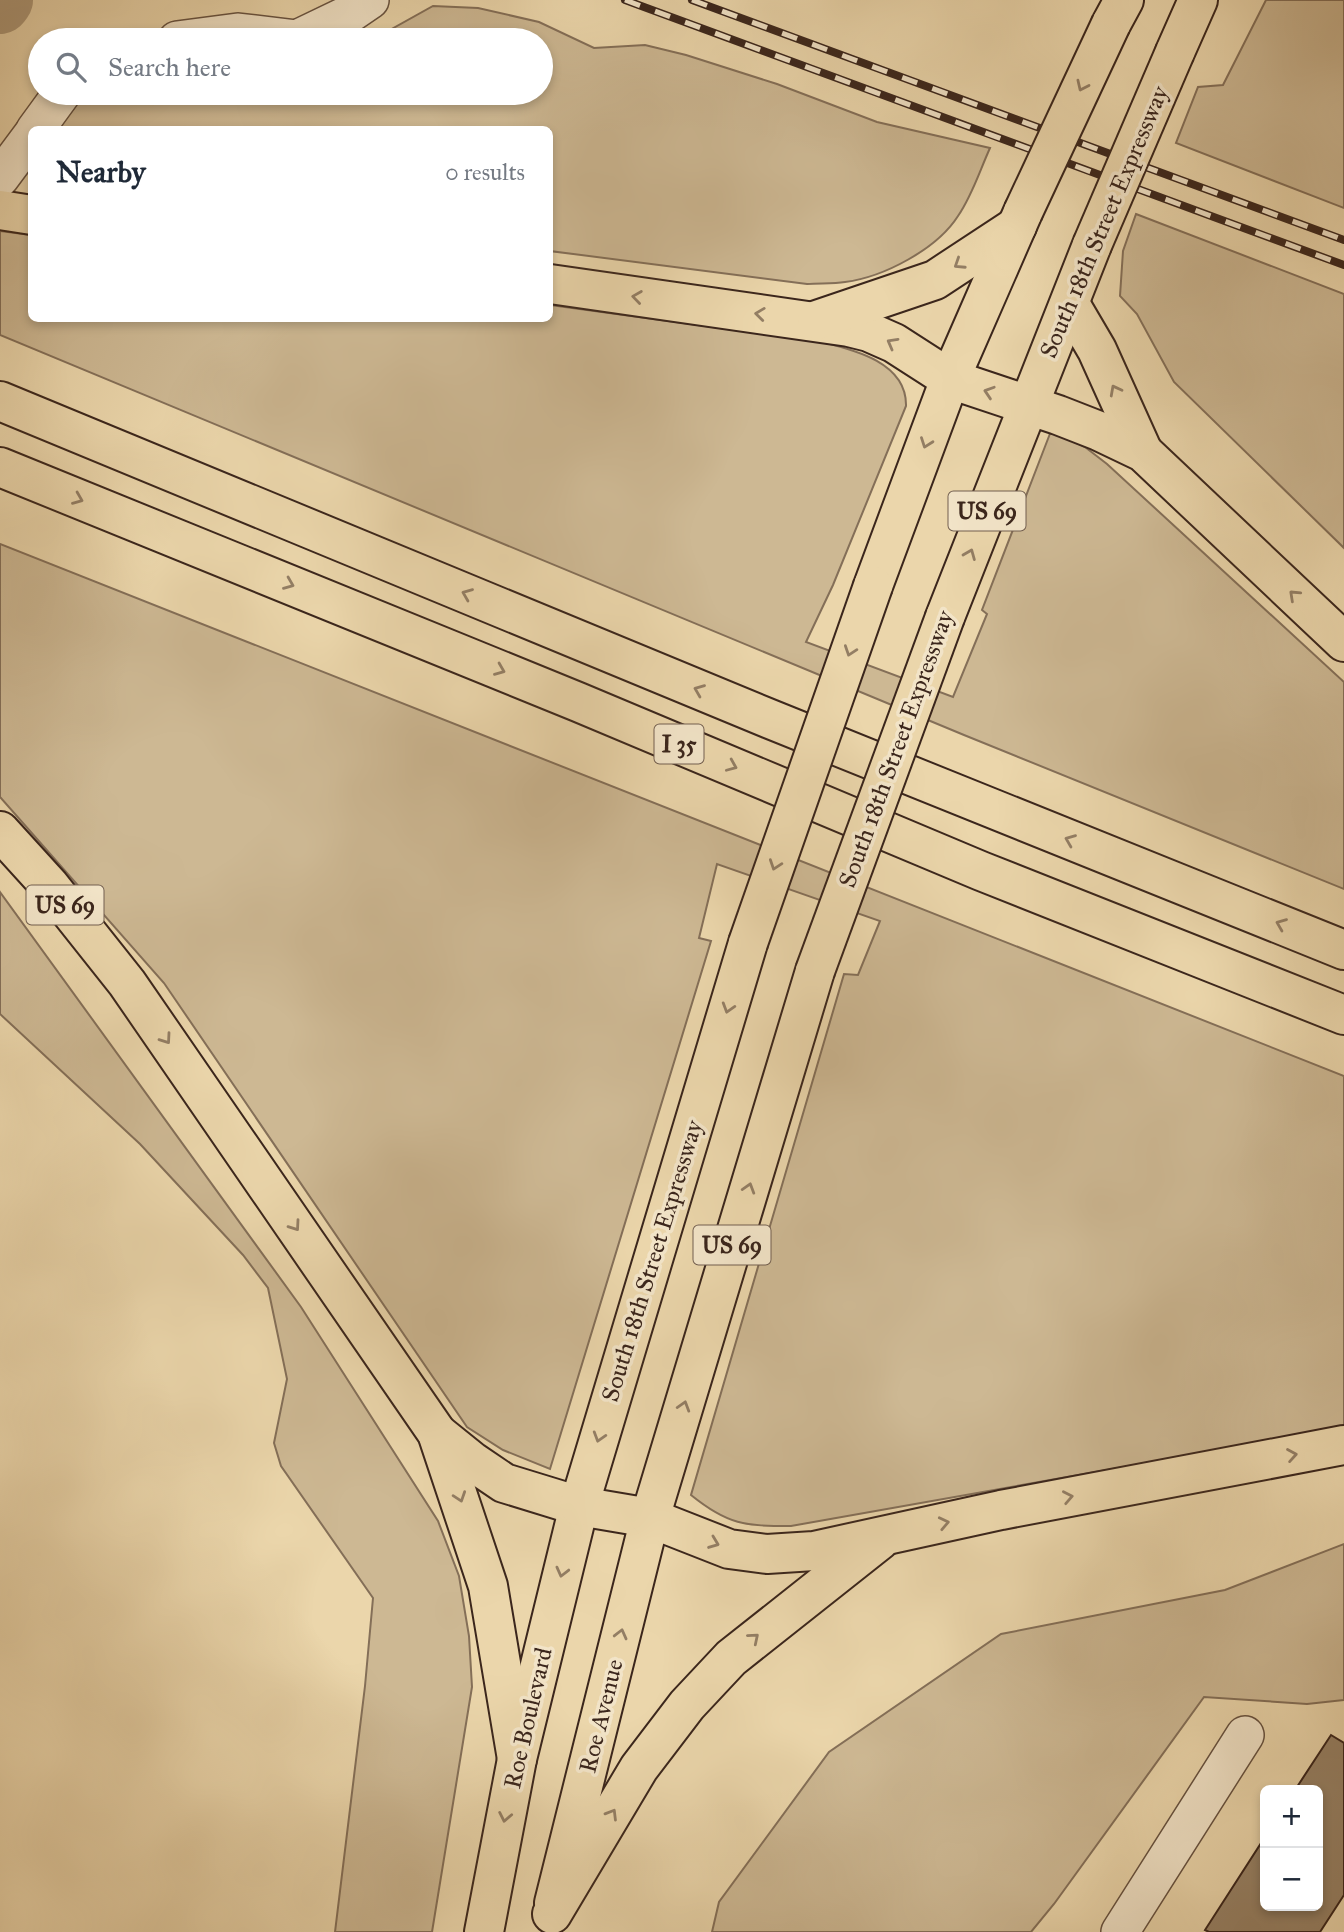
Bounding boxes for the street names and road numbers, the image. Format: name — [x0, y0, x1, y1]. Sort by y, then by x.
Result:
street label: South 18th Street Expressway — [1033, 81, 1175, 363]
road number: US 69 — [948, 491, 1026, 530]
street label: South 18th Street Expressway — [832, 606, 960, 892]
road number: I 35 — [654, 724, 704, 764]
road number: US 69 — [27, 885, 104, 924]
street label: South 18th Street Expressway — [595, 1116, 709, 1405]
road number: US 69 — [694, 1226, 770, 1264]
street label: Roe Boulevard — [497, 1645, 559, 1791]
street label: Roe Avenue — [572, 1656, 630, 1776]

